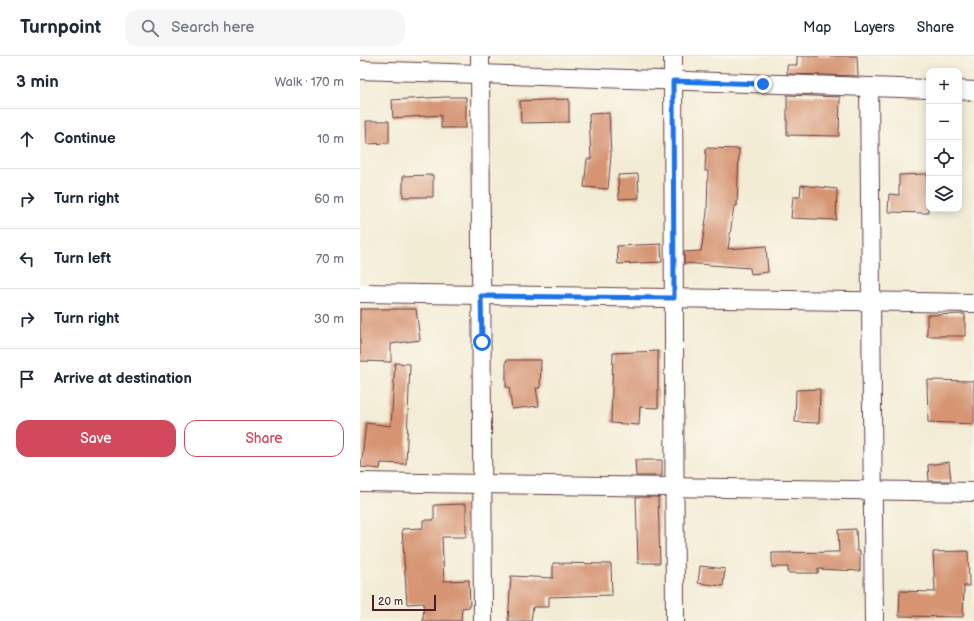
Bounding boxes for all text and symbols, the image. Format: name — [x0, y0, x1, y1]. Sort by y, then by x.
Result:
search box — [125, 10, 405, 46]
text: Turnpoint — [20, 16, 101, 39]
icon: search — [139, 17, 161, 39]
text: Search here — [171, 18, 254, 37]
text: Map — [803, 19, 831, 36]
text: Layers — [853, 19, 895, 36]
text: Share — [917, 19, 954, 36]
map controls — [926, 68, 962, 212]
button: + — [926, 68, 962, 104]
text: 3 min — [16, 72, 59, 92]
text: Walk · 170 m — [274, 74, 344, 90]
route end — [754, 75, 772, 93]
button: − — [926, 104, 962, 140]
icon: ahead — [16, 128, 38, 150]
text: Continue — [54, 129, 116, 148]
text: 10 m — [317, 131, 344, 147]
button: locate — [926, 140, 962, 176]
button: layers — [926, 176, 962, 212]
icon: right — [16, 188, 38, 210]
text: Turn right — [54, 189, 119, 208]
text: 60 m — [314, 191, 344, 207]
icon: left — [16, 248, 38, 270]
text: Turn left — [54, 249, 111, 268]
text: 70 m — [316, 251, 344, 267]
icon: right — [16, 308, 38, 330]
text: Turn right — [54, 309, 119, 328]
text: 30 m — [314, 311, 344, 327]
route start — [473, 333, 491, 351]
icon: arrive — [16, 368, 38, 390]
text: Arrive at destination — [54, 369, 192, 388]
button: Save — [16, 420, 176, 457]
button: Share — [184, 420, 344, 457]
scale bar — [372, 593, 436, 612]
text: 20 m — [378, 595, 403, 608]

